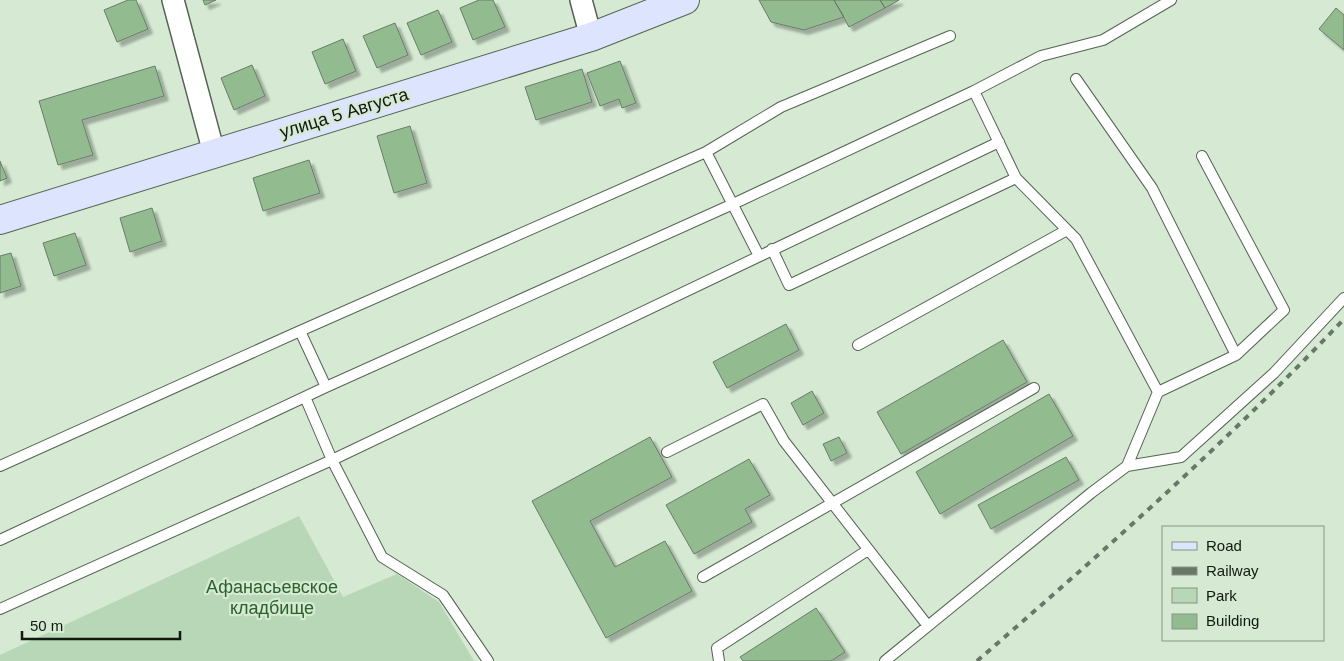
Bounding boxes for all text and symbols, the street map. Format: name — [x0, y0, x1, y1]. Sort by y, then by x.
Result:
street label: улица 5 Августа — [277, 84, 412, 142]
legend — [1162, 526, 1324, 641]
text: Road — [1206, 537, 1242, 554]
text: Railway — [1206, 562, 1259, 579]
park label: Афанасьевское кладбище — [206, 577, 338, 618]
text: Park — [1206, 587, 1237, 604]
scale bar — [22, 608, 180, 640]
text: Building — [1206, 612, 1259, 629]
text: 50 m — [30, 617, 63, 634]

